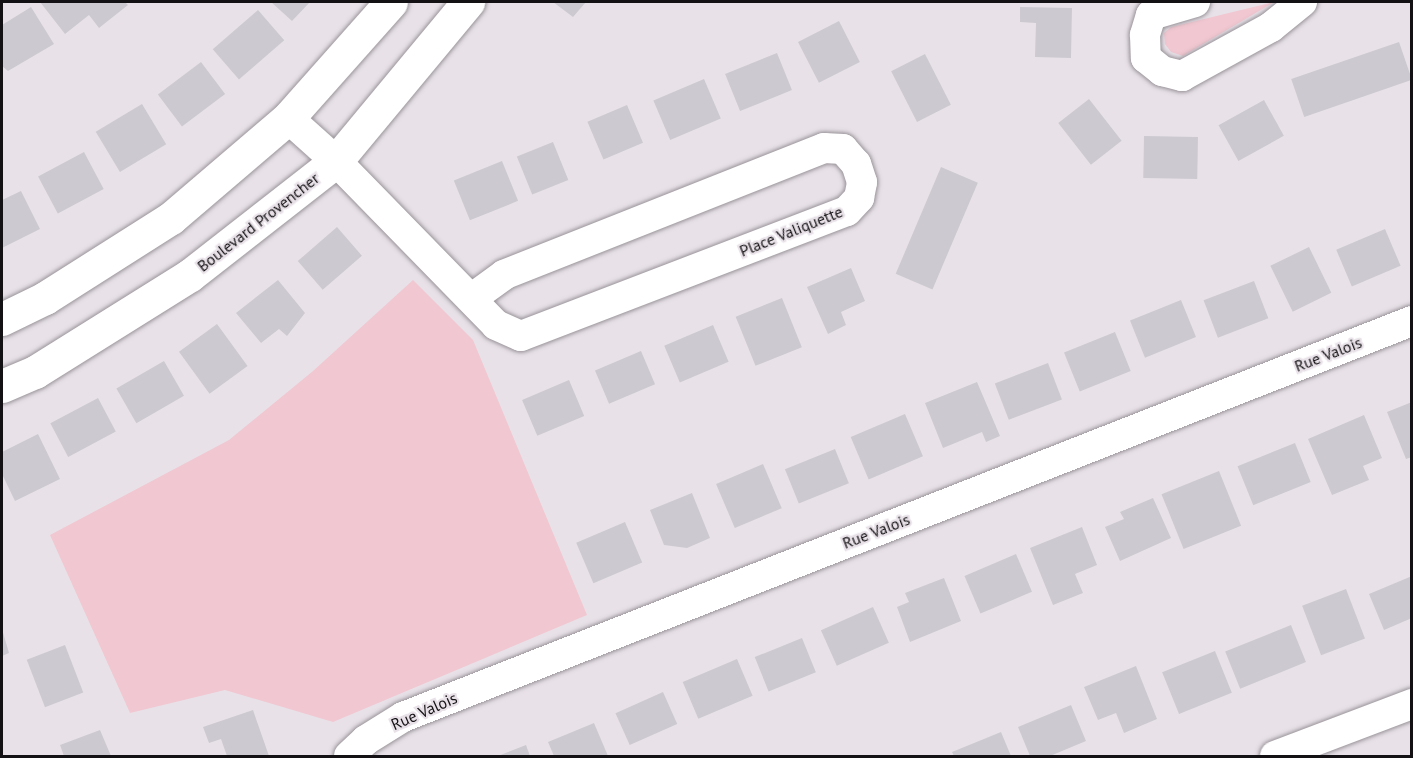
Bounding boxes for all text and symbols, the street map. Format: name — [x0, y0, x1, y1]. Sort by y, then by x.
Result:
street label: Boulevard Provencher — [193, 169, 323, 275]
street label: Place Valiquette — [736, 201, 846, 261]
street label: Rue Valois — [1291, 332, 1365, 376]
street label: Rue Valois — [839, 509, 913, 553]
street label: Rue Valois — [388, 688, 460, 734]

